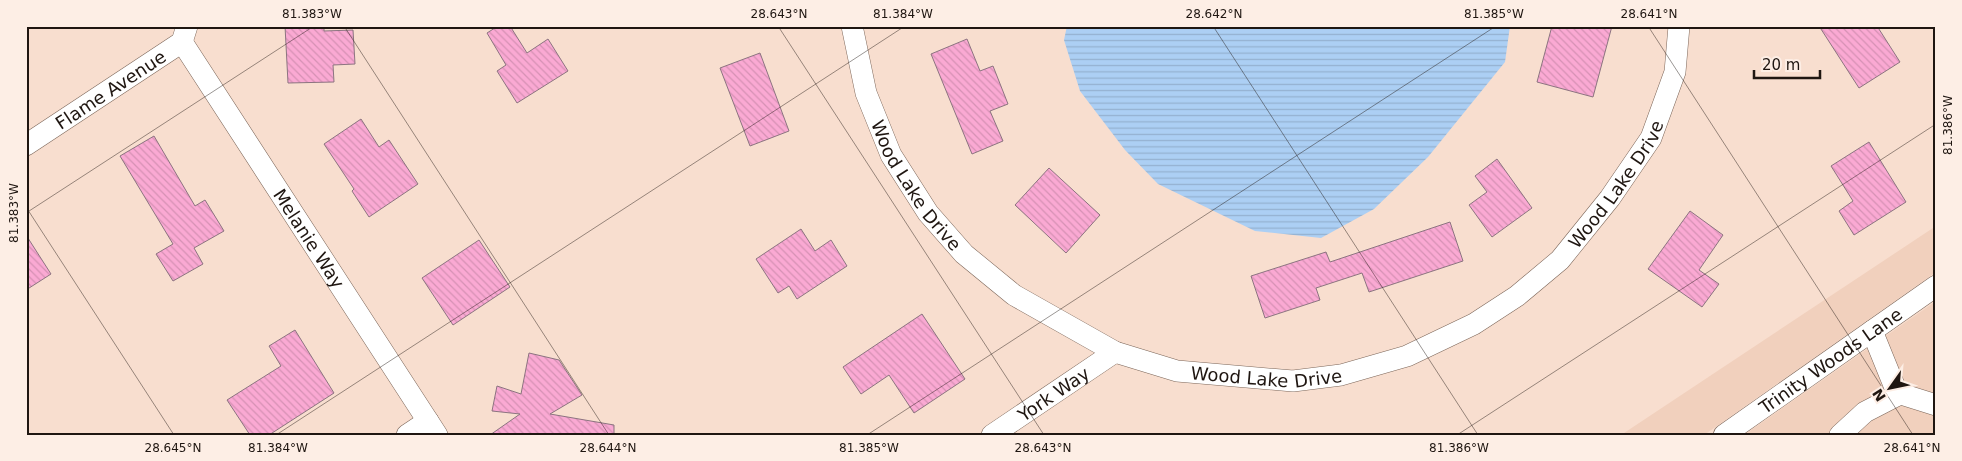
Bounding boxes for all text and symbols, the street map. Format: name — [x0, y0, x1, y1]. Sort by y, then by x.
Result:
text: 81.383°W — [282, 7, 342, 21]
text: 28.643°N — [751, 7, 807, 21]
text: 81.384°W — [873, 7, 933, 21]
text: 28.642°N — [1186, 7, 1242, 21]
text: 81.385°W — [1464, 7, 1524, 21]
text: 28.641°N — [1621, 7, 1677, 21]
street label: Flame Avenue — [51, 45, 169, 133]
scale bar — [1754, 48, 1821, 80]
text: 20 m — [1762, 56, 1800, 74]
text: 81.386°W — [1941, 95, 1955, 155]
street label: Wood Lake Drive — [867, 117, 966, 254]
street label: Wood Lake Drive — [1564, 117, 1667, 252]
text: 81.383°W — [7, 183, 21, 243]
street label: Melanie Way — [269, 185, 349, 292]
street label: Trinity Woods Lane — [1754, 303, 1906, 418]
street label: York Way — [1013, 362, 1093, 426]
street label: Wood Lake Drive — [1190, 362, 1343, 392]
north arrow — [1864, 364, 1914, 414]
text: N — [1869, 386, 1889, 404]
text: 28.645°N — [145, 441, 201, 455]
text: 81.384°W — [248, 441, 308, 455]
text: 28.644°N — [580, 441, 636, 455]
text: 81.385°W — [839, 441, 899, 455]
text: 28.643°N — [1015, 441, 1071, 455]
text: 81.386°W — [1429, 441, 1489, 455]
text: 28.641°N — [1884, 441, 1940, 455]

